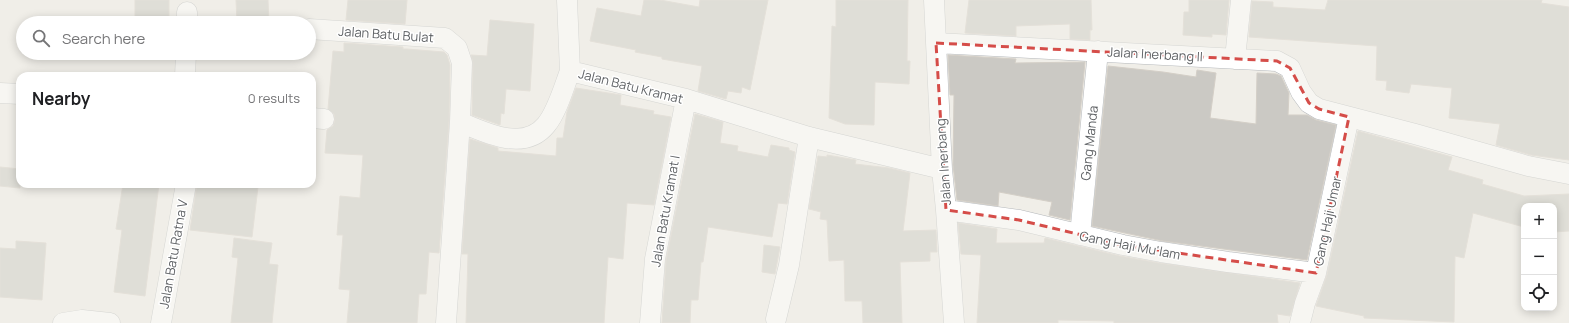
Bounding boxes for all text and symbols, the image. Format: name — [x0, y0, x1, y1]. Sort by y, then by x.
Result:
search box — [16, 16, 316, 60]
street label: Jalan Batu Bulat — [338, 22, 434, 46]
icon: search — [30, 27, 52, 49]
text: Search here — [62, 28, 145, 49]
street label: Jalan Inerbang II — [1107, 43, 1203, 65]
street label: Jalan Batu Kramat — [577, 64, 685, 108]
text: Nearby — [32, 87, 90, 110]
text: 0 results — [248, 89, 300, 107]
street label: Gang Manda — [1076, 105, 1102, 181]
street label: Jalan Inerbang — [931, 118, 955, 206]
street label: Jalan Batu Kramat I — [646, 154, 684, 268]
street label: Gang Haji Umar — [1309, 174, 1345, 268]
street label: Jalan Batu Ratna V — [155, 198, 191, 310]
map controls — [1521, 203, 1557, 311]
button: + — [1521, 203, 1557, 239]
street label: Gang Haji Mu'lam — [1078, 226, 1182, 264]
button: − — [1521, 239, 1557, 275]
button: locate — [1521, 275, 1557, 311]

